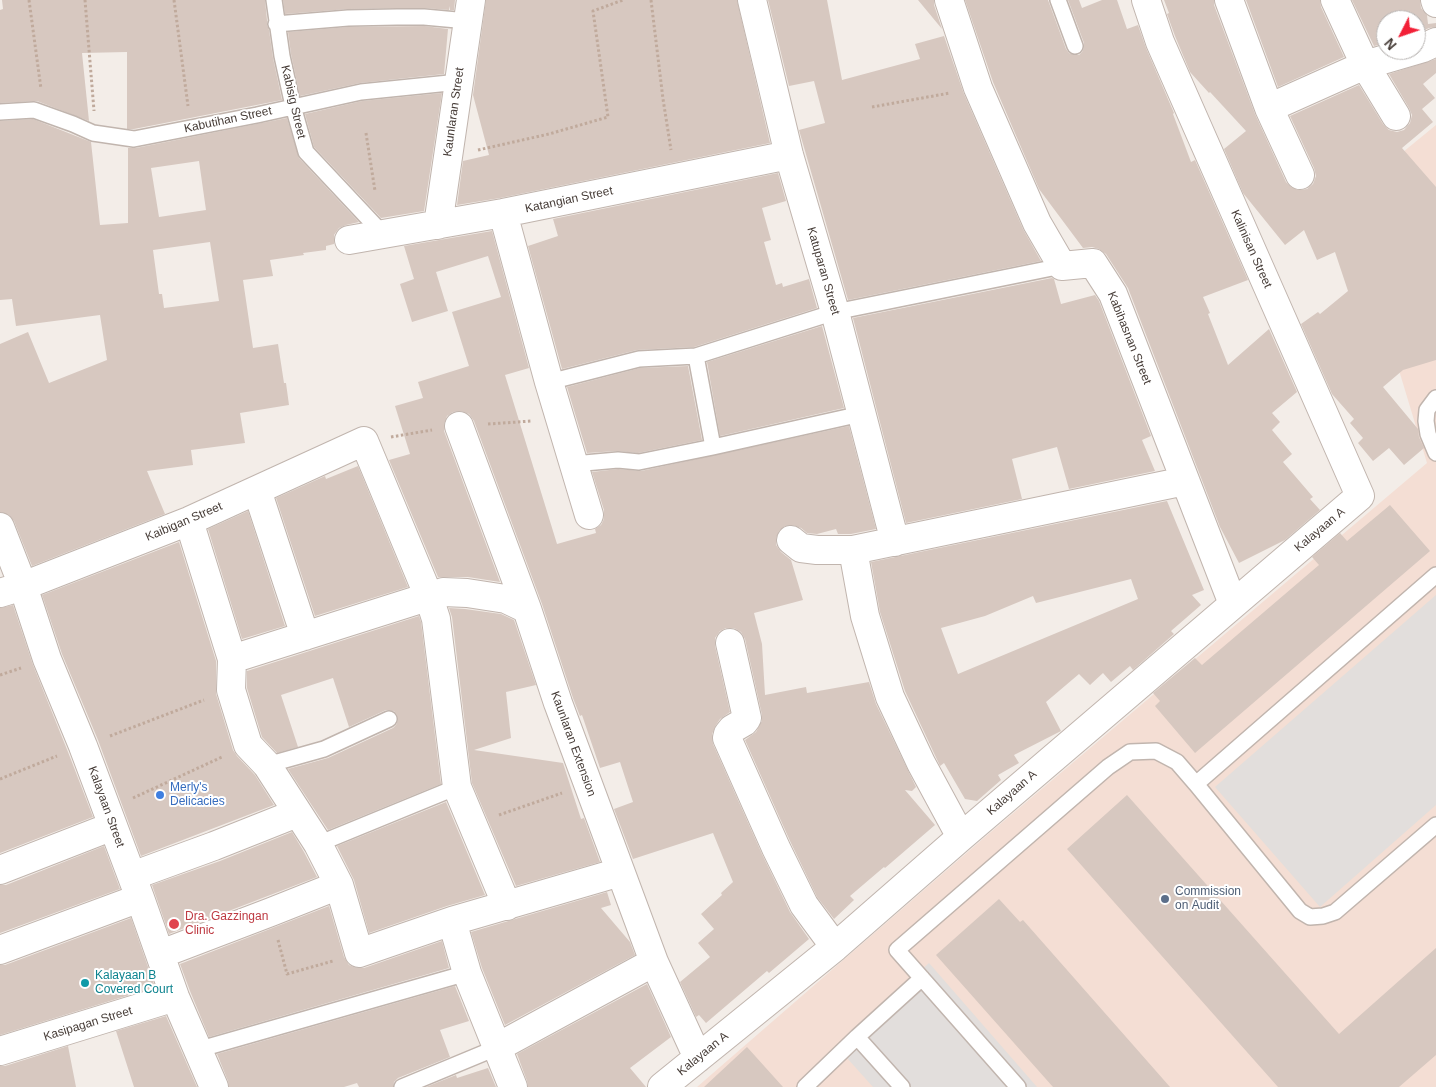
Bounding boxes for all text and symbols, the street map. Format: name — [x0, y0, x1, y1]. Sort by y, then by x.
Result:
north arrow — [1376, 10, 1426, 60]
text: N — [1381, 35, 1400, 53]
street label: Kabisig Street — [278, 64, 308, 140]
street label: Kaunlaran Street — [441, 66, 467, 158]
street label: Kabutihan Street — [183, 104, 273, 136]
street label: Katangian Street — [524, 184, 614, 216]
street label: Kalinisan Street — [1227, 208, 1275, 290]
street label: Katuparan Street — [804, 225, 842, 317]
street label: Kabihasnan Street — [1104, 290, 1154, 386]
street label: Kaibigan Street — [143, 499, 225, 545]
street label: Kalayaan A — [1292, 505, 1348, 555]
street label: Kaunlaran Extension — [547, 690, 599, 798]
street label: Kalayaan Street — [85, 764, 127, 850]
street label: Kalayaan A — [984, 767, 1040, 819]
place label: Merly's Delicacies — [170, 781, 225, 809]
marker: Merly's Delicacies — [154, 789, 166, 801]
place label: Commission on Audit — [1175, 885, 1241, 913]
marker: Commission on Audit — [1159, 893, 1171, 905]
place label: Dra. Gazzingan Clinic — [185, 910, 268, 938]
marker: Dra. Gazzingan Clinic — [167, 917, 181, 931]
place label: Kalayaan B Covered Court — [95, 969, 173, 997]
marker: Kalayaan B Covered Court — [79, 977, 91, 989]
street label: Kasipagan Street — [42, 1004, 134, 1044]
street label: Kalayaan A — [675, 1029, 731, 1079]

